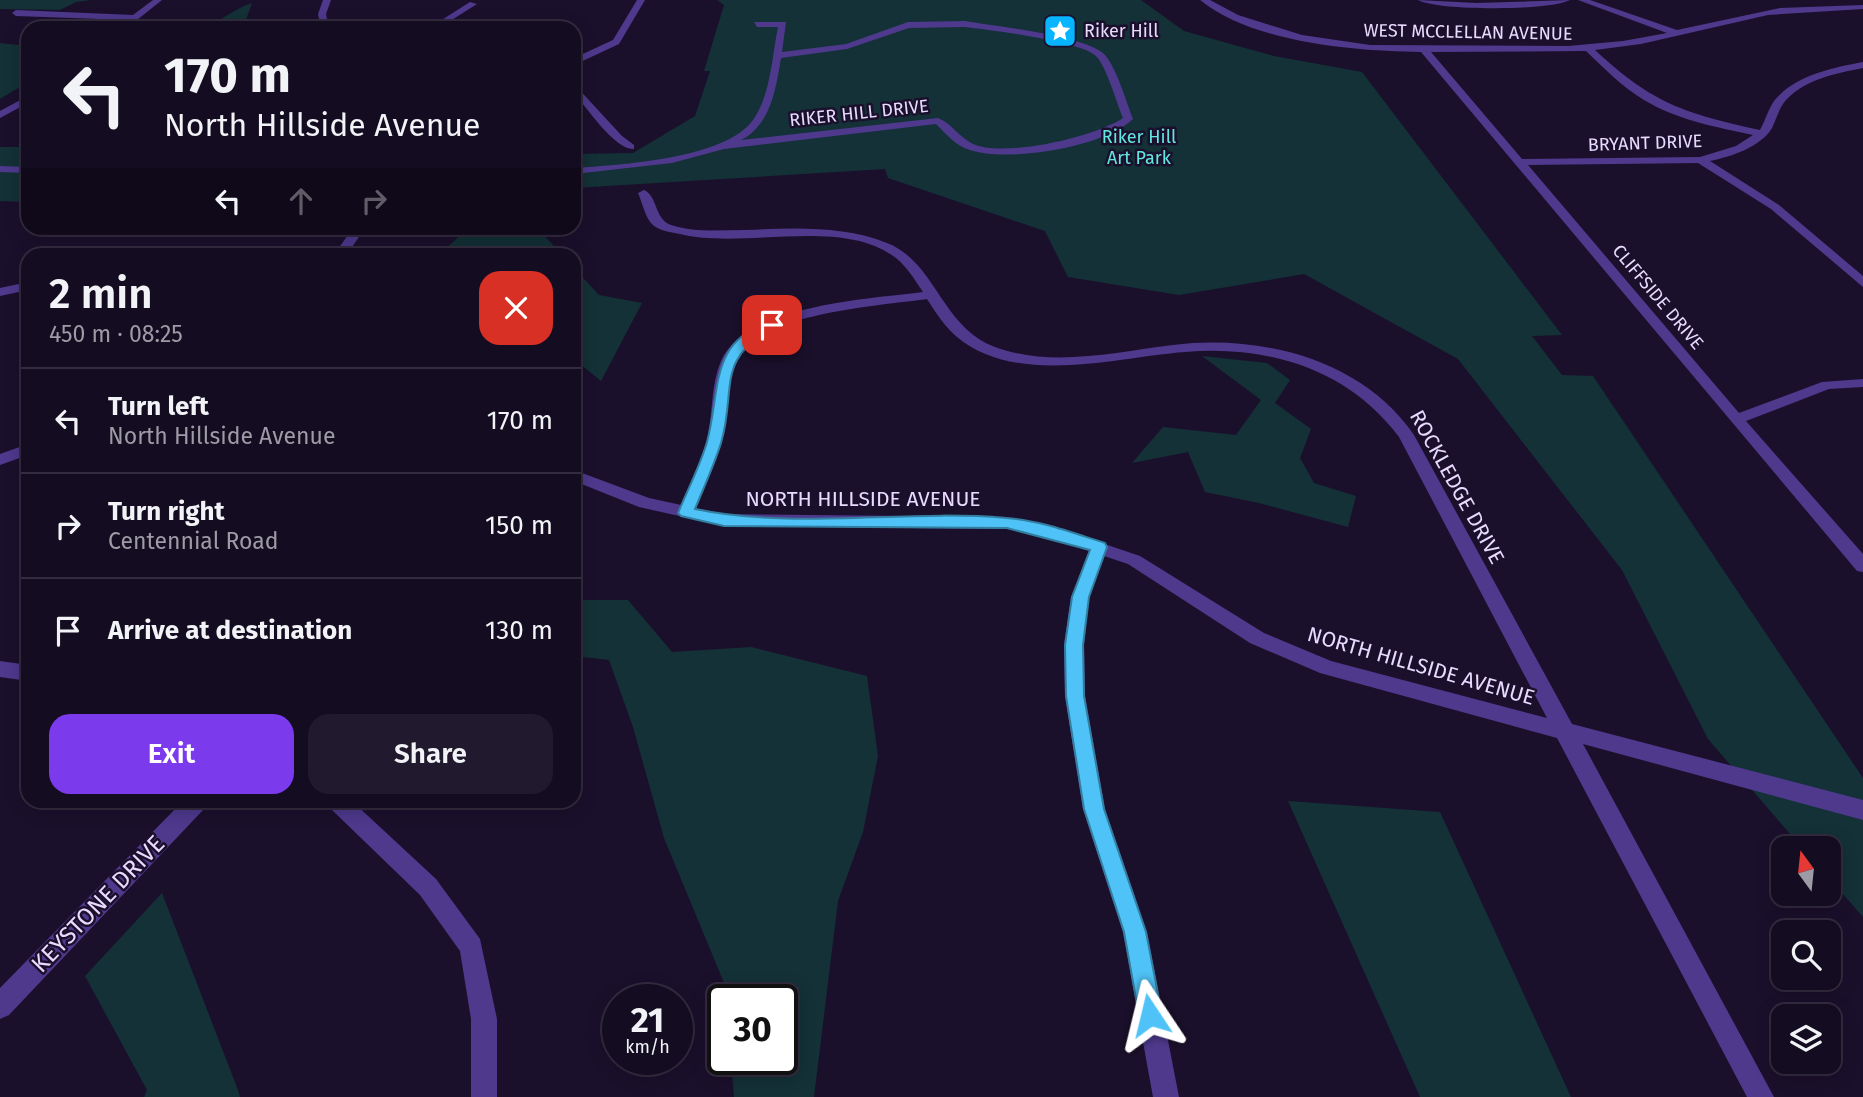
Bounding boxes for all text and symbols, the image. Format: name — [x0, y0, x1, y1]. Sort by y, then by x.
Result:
place icon: Riker Hill — [1041, 12, 1079, 50]
street label: WEST MCCLELLAN AVENUE — [1363, 19, 1573, 45]
place label: Riker Hill — [1084, 20, 1158, 42]
text: 170 m — [164, 46, 291, 105]
icon: left — [49, 49, 140, 140]
street label: RIKER HILL DRIVE — [788, 95, 930, 131]
text: North Hillside Avenue — [164, 106, 480, 144]
park label: Riker Hill Art Park — [1102, 126, 1176, 169]
street label: BRYANT DRIVE — [1587, 130, 1703, 156]
icon: left — [209, 182, 247, 220]
icon: ahead — [282, 182, 320, 220]
icon: right — [355, 182, 393, 220]
street label: CLIFFSIDE DRIVE — [1608, 240, 1708, 354]
text: 2 min — [49, 269, 153, 319]
button: close — [479, 271, 553, 345]
pin — [742, 295, 802, 355]
icon: arrive — [753, 306, 791, 344]
text: 450 m · 08:25 — [49, 320, 183, 348]
text: Turn left — [108, 391, 209, 422]
icon: left — [49, 402, 87, 440]
text: 170 m — [487, 405, 553, 436]
street label: ROCKLEDGE DRIVE — [1404, 406, 1510, 568]
text: North Hillside Avenue — [108, 422, 335, 450]
street label: NORTH HILLSIDE AVENUE — [745, 486, 981, 512]
text: Turn right — [108, 496, 225, 527]
icon: right — [49, 507, 87, 545]
text: 150 m — [485, 510, 553, 541]
text: Centennial Road — [108, 527, 279, 555]
icon: arrive — [49, 612, 87, 650]
text: Arrive at destination — [108, 615, 352, 646]
text: 130 m — [485, 615, 553, 646]
street label: NORTH HILLSIDE AVENUE — [1304, 621, 1538, 711]
button: Exit — [49, 714, 294, 794]
button: Share — [308, 714, 553, 794]
street label: KEYSTONE DRIVE — [26, 830, 170, 978]
north arrow — [1771, 836, 1841, 906]
map controls — [1771, 836, 1841, 1074]
button: search — [1771, 920, 1841, 990]
position arrow — [1113, 978, 1187, 1052]
speed limit sign: 30 — [707, 984, 798, 1075]
text: 21 — [631, 999, 664, 1041]
button: layers — [1771, 1004, 1841, 1074]
text: km/h — [625, 1036, 670, 1058]

